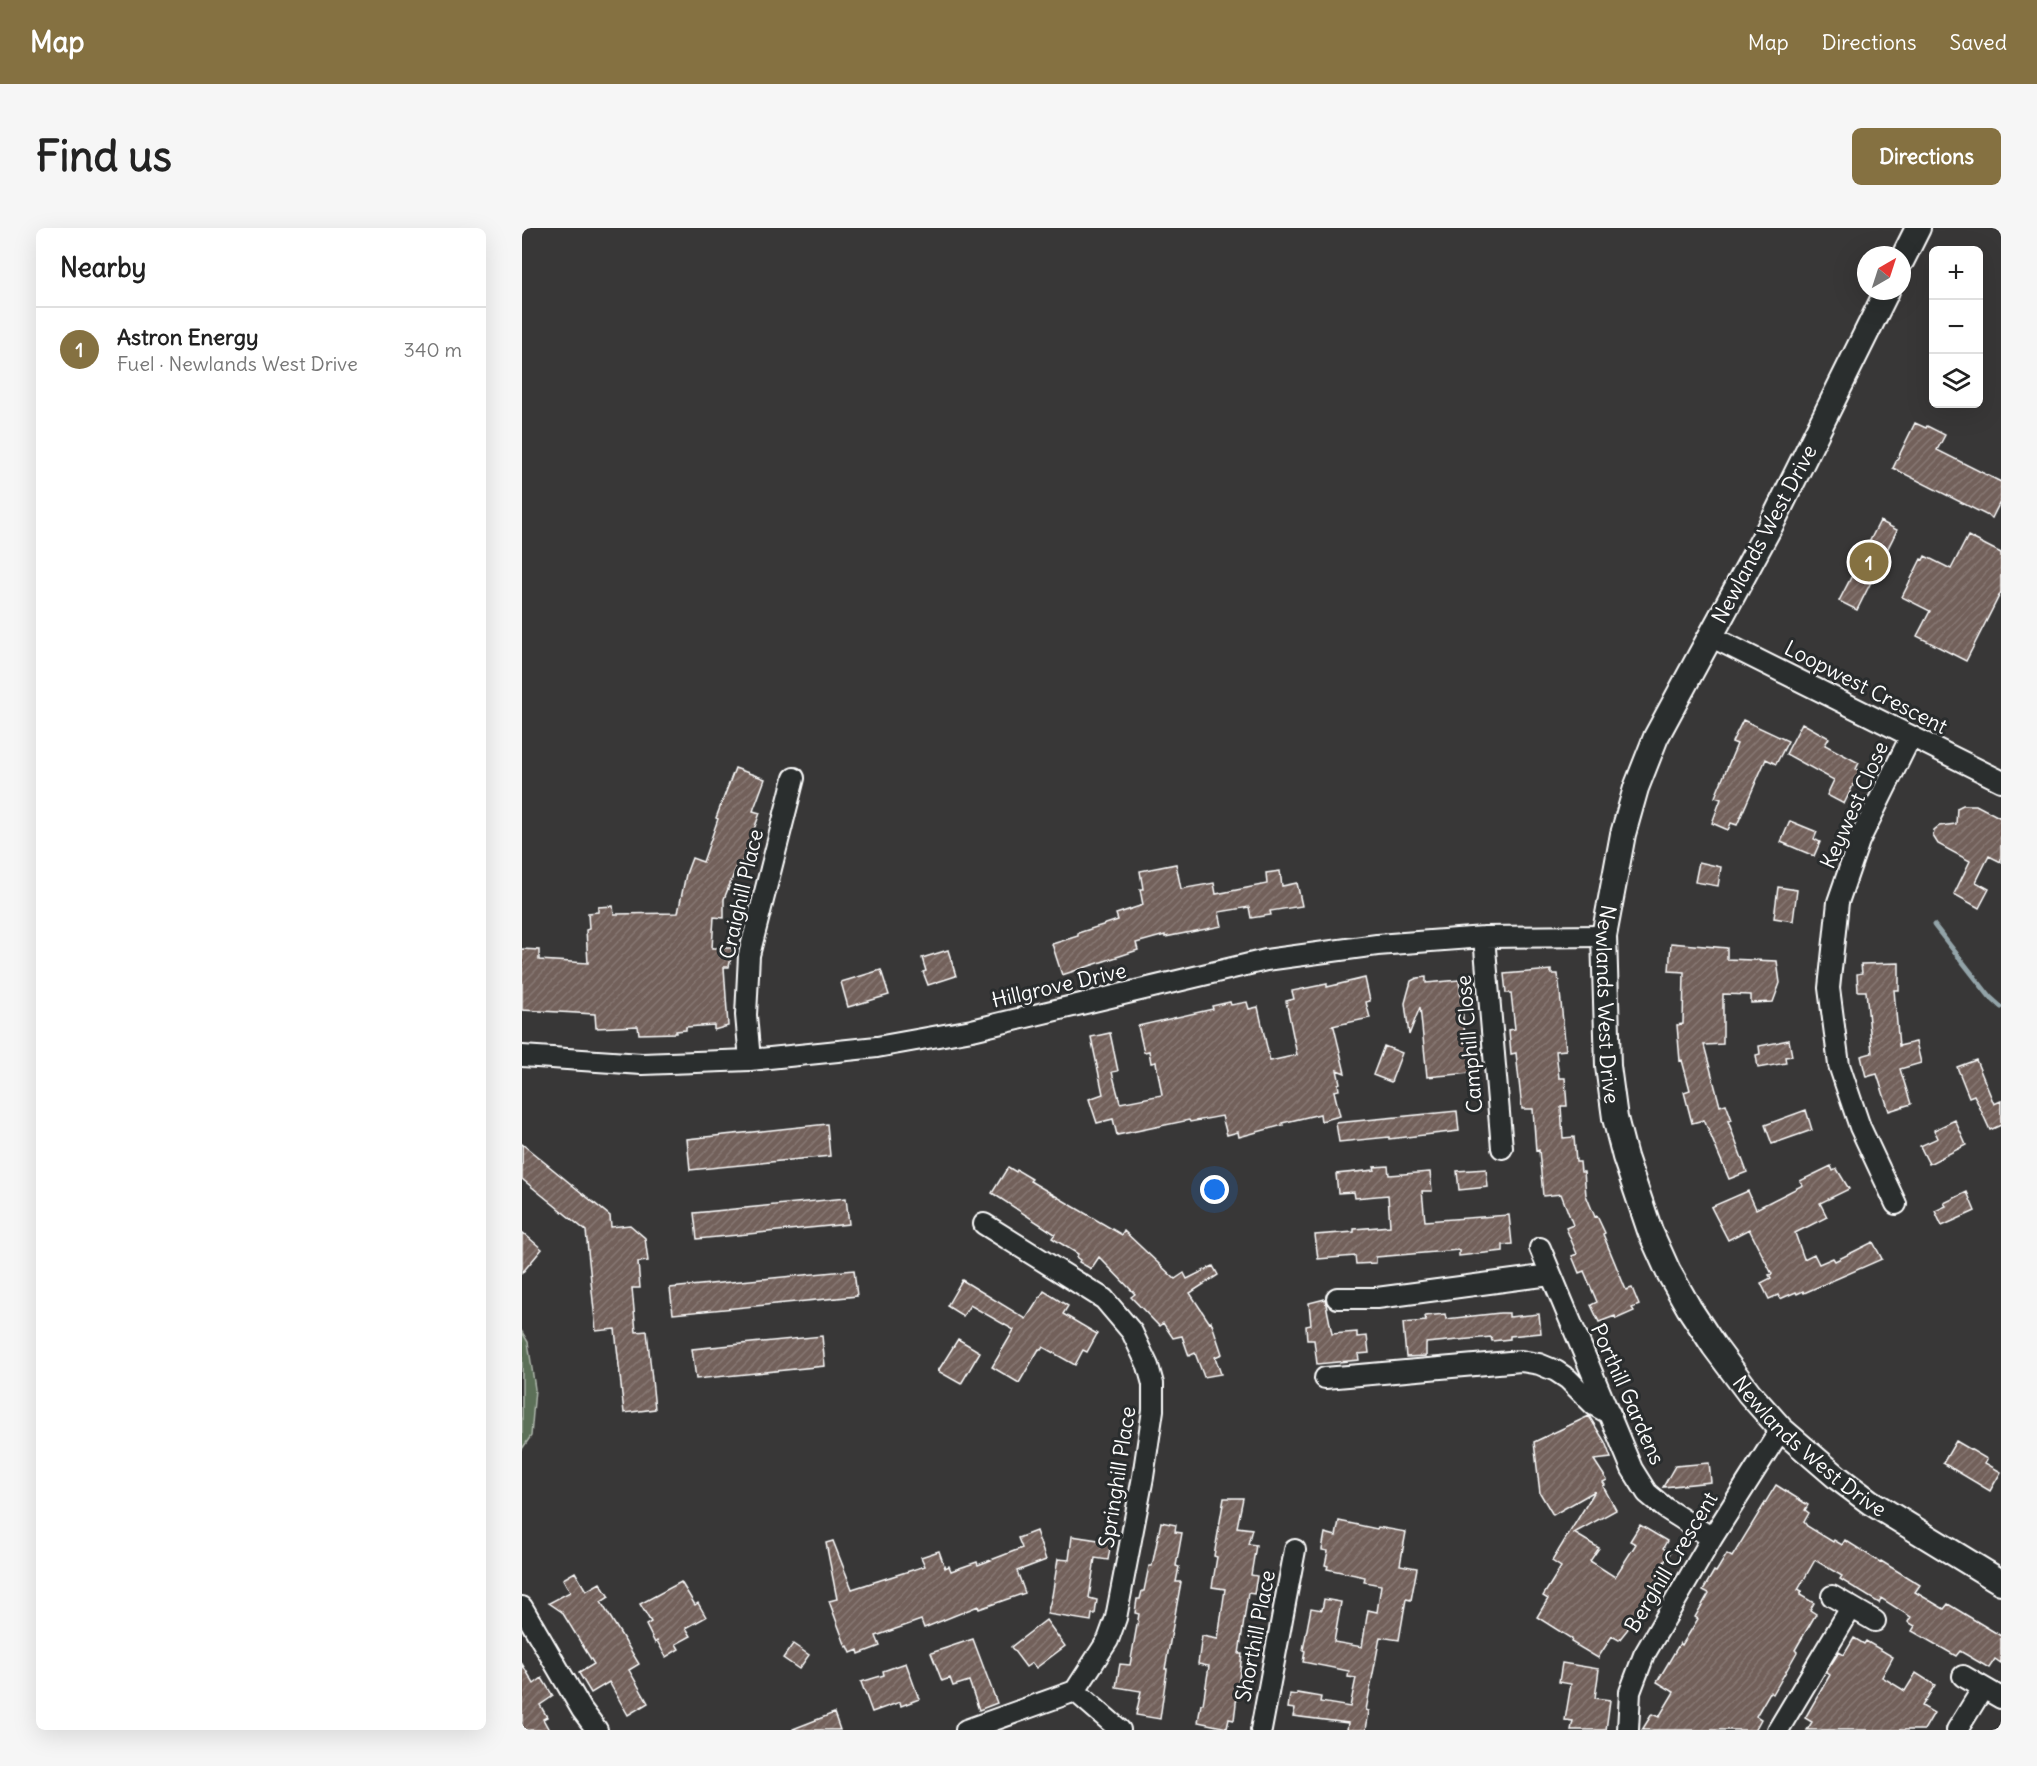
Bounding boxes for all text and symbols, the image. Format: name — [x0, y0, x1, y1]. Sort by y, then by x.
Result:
text: Map — [30, 24, 84, 60]
text: Map — [1748, 29, 1789, 56]
text: Directions — [1822, 29, 1916, 56]
text: Saved — [1949, 29, 2007, 56]
button: Directions — [1852, 128, 2001, 185]
text: Find us — [36, 130, 172, 182]
north arrow — [1857, 246, 1911, 300]
map controls — [1929, 246, 1983, 408]
button: + — [1929, 246, 1983, 300]
text: Nearby — [60, 251, 146, 284]
button: − — [1929, 300, 1983, 354]
text: Astron Energy — [117, 323, 259, 351]
text: 1 — [76, 337, 83, 362]
text: 340 m — [404, 337, 462, 362]
text: Fuel · Newlands West Drive — [117, 351, 358, 376]
button: layers — [1929, 354, 1983, 408]
street label: Newlands West Drive — [1705, 440, 1823, 628]
pin: 1 — [1850, 540, 1888, 584]
street label: Loopwest Crescent — [1780, 634, 1952, 740]
street label: Keywest Close — [1814, 737, 1894, 873]
street label: Craighill Place — [713, 826, 769, 962]
street label: Newlands West Drive — [1590, 903, 1626, 1105]
street label: Hillgrove Drive — [989, 956, 1129, 1014]
street label: Camphill Close — [1450, 974, 1488, 1114]
your location — [1200, 1175, 1229, 1204]
street label: Porthill Gardens — [1585, 1319, 1671, 1469]
street label: Newlands West Drive — [1727, 1370, 1892, 1522]
street label: Springhill Place — [1092, 1404, 1142, 1550]
street label: Berghill Crescent — [1618, 1487, 1724, 1637]
street label: Shorthill Place — [1229, 1568, 1281, 1704]

